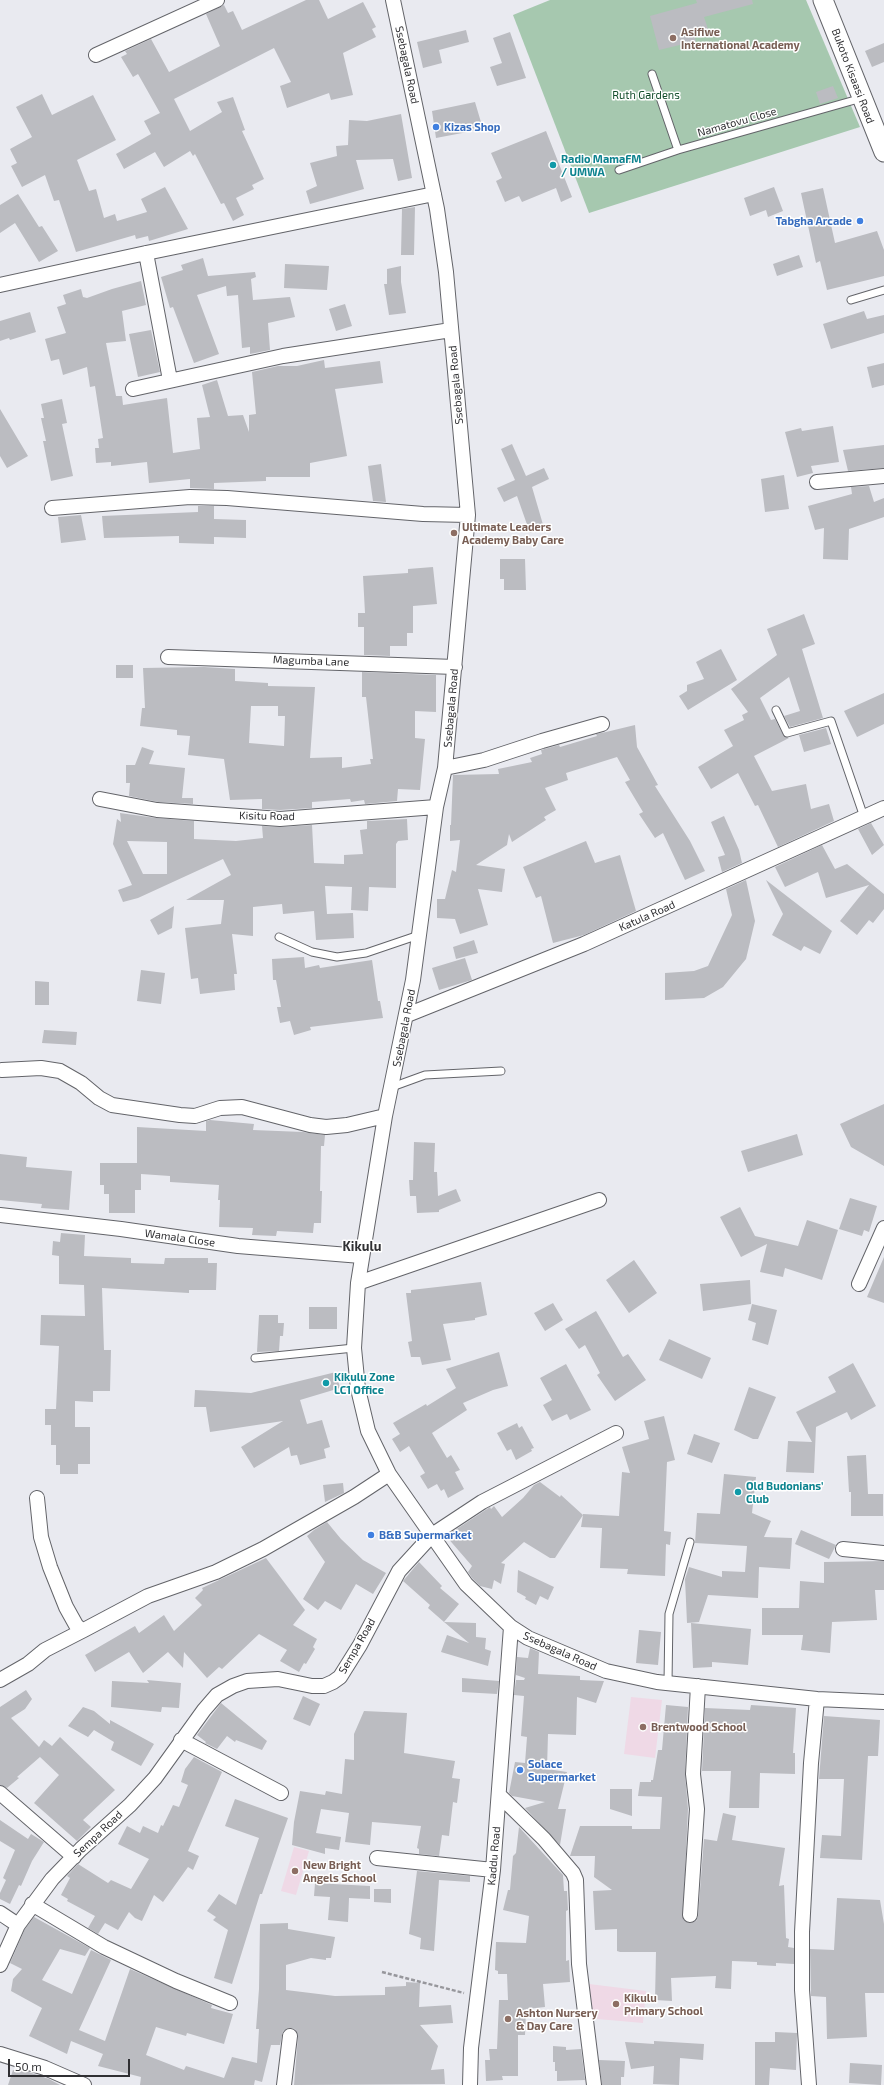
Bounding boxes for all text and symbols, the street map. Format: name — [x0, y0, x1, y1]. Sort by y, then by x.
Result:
street label: Ssebagala Road — [392, 25, 422, 105]
place label: Asifiwe International Academy — [681, 25, 800, 51]
street label: Bukoto Kisaasi Road — [829, 27, 877, 125]
marker: Asifiwe International Academy — [668, 33, 678, 43]
park label: Ruth Gardens — [612, 88, 680, 102]
street label: Namatovu Close — [696, 104, 778, 140]
place label: Kizas Shop — [444, 120, 500, 134]
marker: Kizas Shop — [431, 122, 441, 132]
place label: Radio MamaFM / UMWA — [561, 152, 641, 178]
marker: Radio MamaFM / UMWA — [548, 160, 558, 170]
place label: Tabgha Arcade — [775, 214, 852, 228]
marker: Tabgha Arcade — [855, 216, 865, 226]
street label: Ssebagala Road — [446, 345, 466, 425]
place label: Ultimate Leaders Academy Baby Care — [462, 520, 564, 546]
marker: Ultimate Leaders Academy Baby Care — [449, 528, 459, 538]
street label: Magumba Lane — [273, 653, 349, 669]
street label: Ssebagala Road — [441, 668, 461, 748]
street label: Kisitu Road — [239, 809, 295, 823]
street label: Katula Road — [617, 898, 677, 934]
street label: Ssebagala Road — [390, 988, 418, 1068]
street label: Wamala Close — [144, 1227, 216, 1249]
district label: Kikulu — [343, 1239, 381, 1255]
place label: Kikulu Zone LC1 Office — [334, 1370, 395, 1396]
marker: Kikulu Zone LC1 Office — [321, 1378, 331, 1388]
place label: Old Budonians’ Club — [746, 1479, 823, 1505]
marker: Old Budonians’ Club — [733, 1487, 743, 1497]
place label: B&B Supermarket — [379, 1528, 472, 1542]
marker: B&B Supermarket — [366, 1530, 376, 1540]
street label: Sempa Road — [336, 1616, 378, 1676]
street label: Ssebagala Road — [521, 1629, 599, 1673]
place label: Brentwood School — [651, 1720, 746, 1734]
marker: Brentwood School — [638, 1722, 648, 1732]
place label: Solace Supermarket — [528, 1757, 596, 1783]
marker: Solace Supermarket — [515, 1765, 525, 1775]
street label: Sempa Road — [71, 1808, 125, 1860]
street label: Kaddu Road — [485, 1826, 503, 1886]
place label: New Bright Angels School — [303, 1858, 376, 1884]
marker: New Bright Angels School — [290, 1866, 300, 1876]
place label: Kikulu Primary School — [624, 1991, 703, 2017]
marker: Kikulu Primary School — [611, 1999, 621, 2009]
place label: Ashton Nursery & Day Care — [516, 2006, 598, 2032]
marker: Ashton Nursery & Day Care — [503, 2014, 513, 2024]
scale bar — [10, 2051, 132, 2077]
text: 50 m — [15, 2059, 42, 2073]

